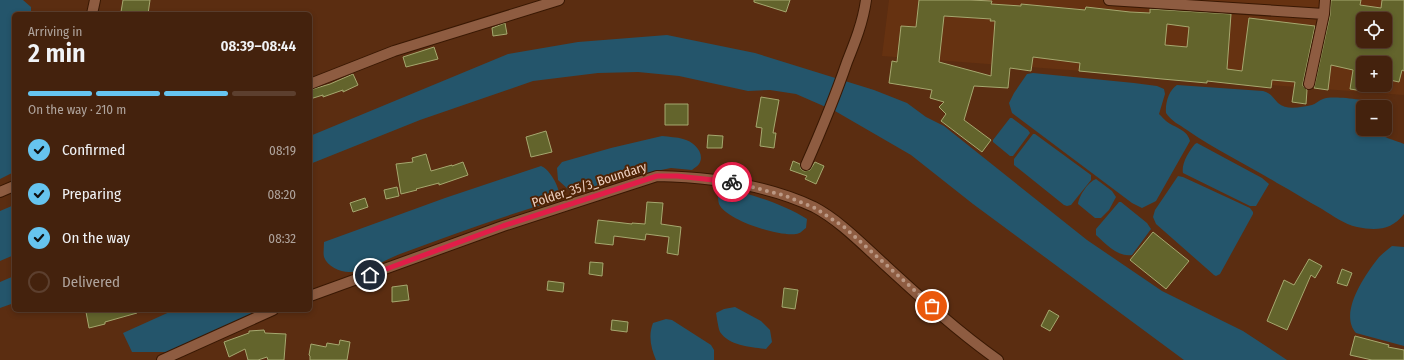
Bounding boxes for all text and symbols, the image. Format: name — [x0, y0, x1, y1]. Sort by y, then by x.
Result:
map controls — [1356, 12, 1392, 136]
button: locate — [1356, 12, 1392, 48]
text: Arriving in — [28, 24, 82, 39]
text: 08:39–08:44 — [220, 37, 296, 55]
text: 2 min — [28, 38, 86, 69]
button: + — [1356, 56, 1392, 92]
button: − — [1356, 100, 1392, 136]
text: On the way · 210 m — [28, 102, 126, 117]
icon: check — [28, 139, 50, 161]
text: Confirmed — [62, 141, 125, 159]
text: 08:19 — [269, 143, 296, 158]
street label: Polder_35/3_Boundary — [530, 159, 649, 210]
courier — [712, 162, 752, 202]
icon: bike — [721, 171, 743, 193]
icon: check — [28, 183, 50, 205]
text: Preparing — [62, 185, 121, 203]
text: 08:20 — [267, 187, 296, 202]
icon: check — [28, 227, 50, 249]
text: On the way — [62, 229, 130, 247]
text: 08:32 — [268, 231, 296, 246]
pin — [353, 258, 387, 292]
icon: home — [359, 264, 381, 286]
text: Delivered — [62, 273, 120, 291]
pin — [915, 289, 949, 323]
icon: bag — [921, 295, 943, 317]

